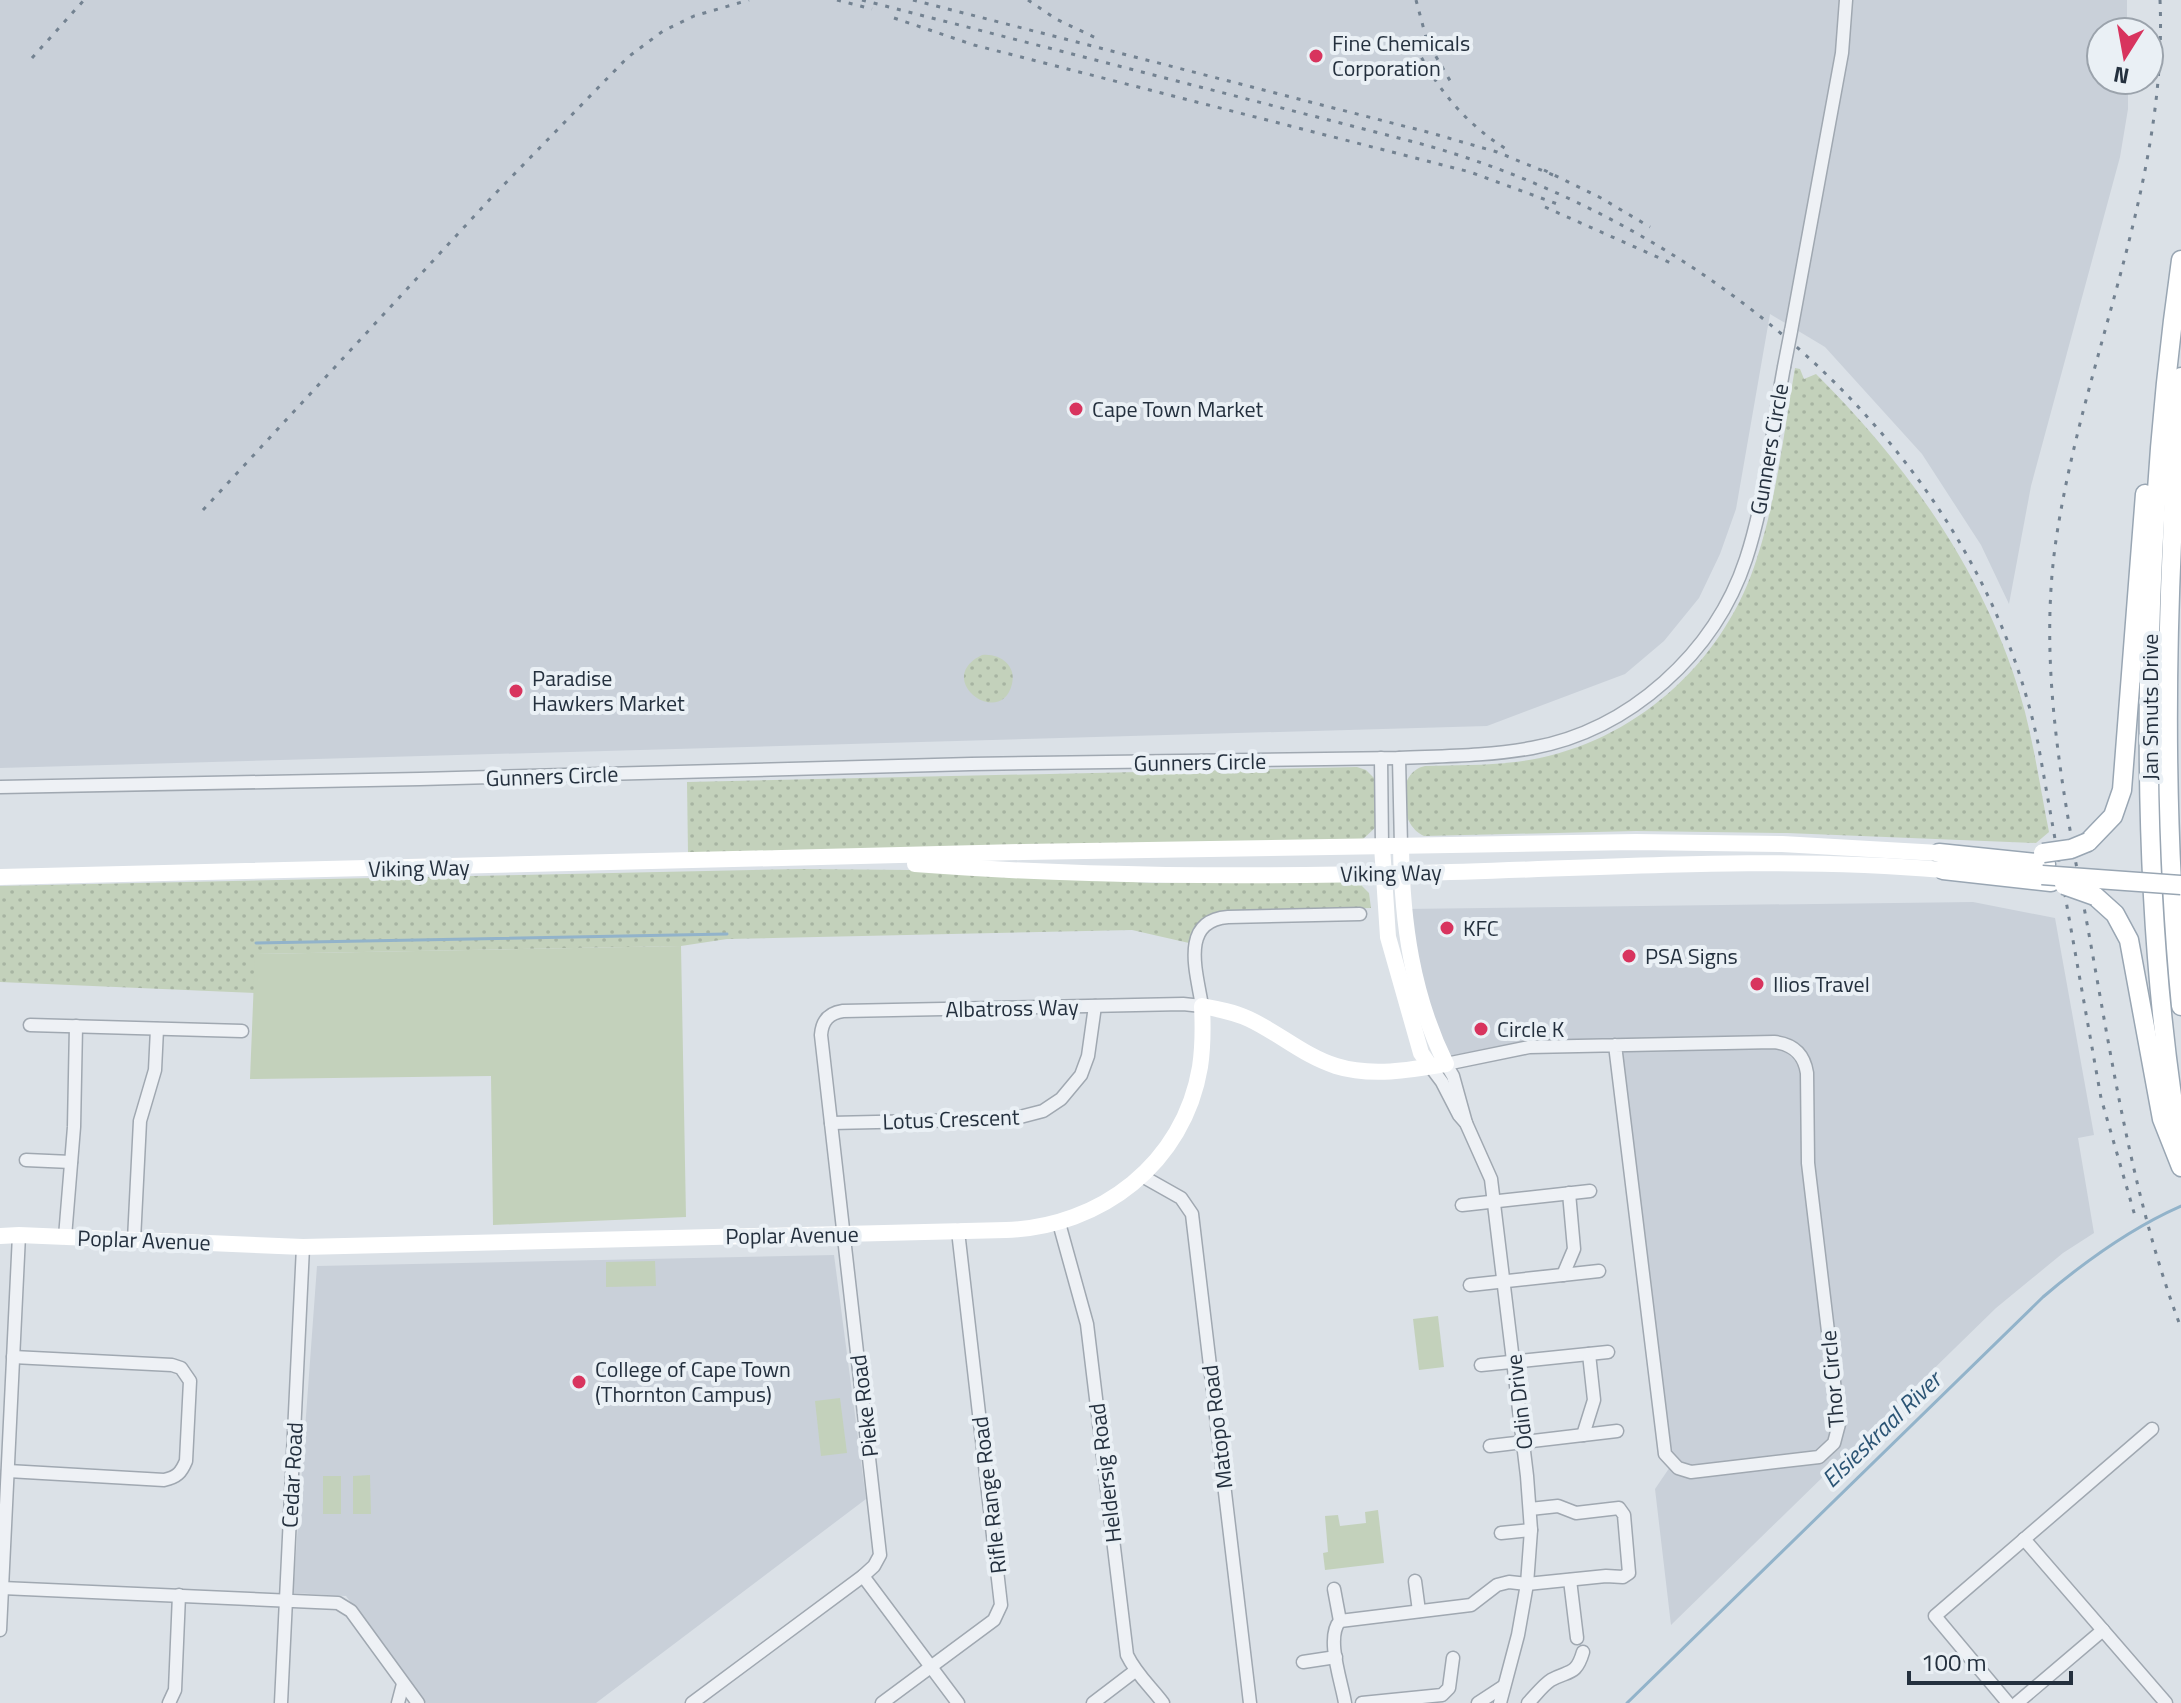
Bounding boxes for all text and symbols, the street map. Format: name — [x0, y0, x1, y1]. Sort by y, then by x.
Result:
north arrow — [2085, 16, 2165, 96]
place label: Fine Chemicals Corporation — [1332, 26, 1470, 85]
marker: Fine Chemicals Corporation — [1307, 47, 1325, 65]
text: N — [2110, 57, 2132, 94]
street label: Gunners Circle — [1741, 381, 1797, 517]
place label: Cape Town Market — [1092, 392, 1263, 426]
marker: Cape Town Market — [1067, 400, 1085, 418]
street label: Jan Smuts Drive — [2133, 634, 2167, 780]
place label: Paradise Hawkers Market — [532, 661, 685, 720]
marker: Paradise Hawkers Market — [507, 682, 525, 700]
street label: Gunners Circle — [1133, 744, 1267, 780]
street label: Gunners Circle — [485, 757, 619, 795]
street label: Viking Way — [368, 850, 470, 886]
street label: Viking Way — [1340, 855, 1442, 891]
place label: KFC — [1463, 911, 1499, 945]
marker: KFC — [1438, 919, 1456, 937]
place label: PSA Signs — [1645, 939, 1738, 973]
marker: PSA Signs — [1620, 947, 1638, 965]
place label: Ilios Travel — [1773, 967, 1870, 1001]
marker: Ilios Travel — [1748, 975, 1766, 993]
street label: Albatross Way — [945, 990, 1079, 1026]
place label: Circle K — [1497, 1012, 1565, 1046]
marker: Circle K — [1472, 1020, 1490, 1038]
street label: Lotus Crescent — [882, 1100, 1020, 1138]
street label: Poplar Avenue — [725, 1217, 859, 1253]
street label: Poplar Avenue — [77, 1221, 211, 1259]
street label: Thor Circle — [1811, 1329, 1853, 1429]
place label: College of Cape Town (Thornton Campus) — [595, 1352, 791, 1411]
street label: Odin Drive — [1496, 1352, 1542, 1452]
street label: Pieke Road — [841, 1353, 887, 1459]
water label: Elsieskraal River — [1813, 1360, 1951, 1495]
street label: Matopo Road — [1193, 1363, 1241, 1491]
marker: College of Cape Town (Thornton Campus) — [570, 1373, 588, 1391]
street label: Heldersig Road — [1080, 1401, 1130, 1545]
street label: Rifle Range Road — [963, 1415, 1015, 1575]
street label: Cedar Road — [272, 1421, 312, 1529]
scale bar — [1909, 1635, 2071, 1685]
text: 100 m — [1921, 1644, 1987, 1680]

